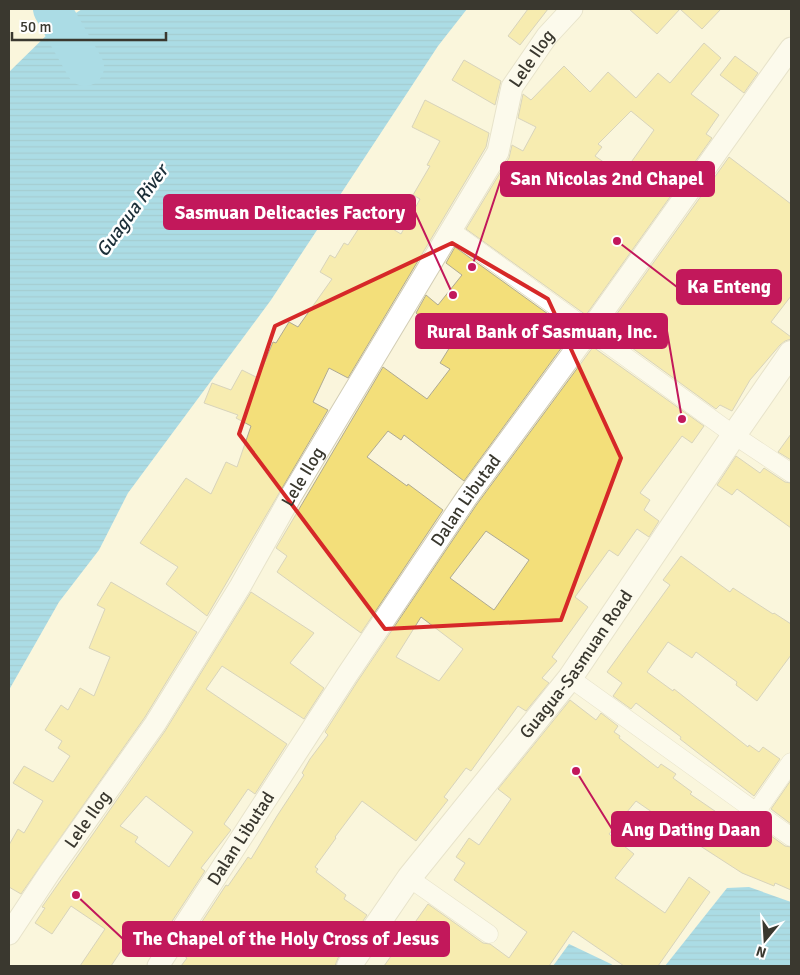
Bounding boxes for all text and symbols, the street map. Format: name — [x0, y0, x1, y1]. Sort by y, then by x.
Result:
scale bar — [12, 10, 166, 42]
text: 50 m — [20, 18, 51, 36]
street label: Lele Ilog — [504, 24, 559, 92]
water label: Guagua River — [91, 158, 175, 262]
callout: San Nicolas 2nd Chapel — [501, 162, 714, 196]
text: San Nicolas 2nd Chapel — [510, 167, 704, 191]
callout: Sasmuan Delicacies Factory — [164, 195, 415, 229]
text: Sasmuan Delicacies Factory — [175, 201, 406, 225]
callout: Ka Enteng — [677, 270, 781, 304]
text: Ka Enteng — [687, 275, 771, 299]
callout: Rural Bank of Sasmuan, Inc. — [416, 314, 667, 348]
text: Rural Bank of Sasmuan, Inc. — [426, 320, 658, 344]
street label: Lele Ilog — [277, 443, 329, 510]
street label: Dalan Libutad — [426, 450, 505, 551]
street label: Guagua-Sasmuan Road — [515, 586, 637, 743]
street label: Lele Ilog — [60, 786, 115, 852]
street label: Dalan Libutad — [202, 788, 279, 889]
callout: Ang Dating Daan — [612, 812, 771, 846]
text: Ang Dating Daan — [622, 818, 760, 842]
north arrow — [740, 915, 790, 965]
callout: The Chapel of the Holy Cross of Jesus — [123, 922, 449, 956]
text: The Chapel of the Holy Cross of Jesus — [133, 927, 439, 951]
text: N — [754, 942, 768, 961]

